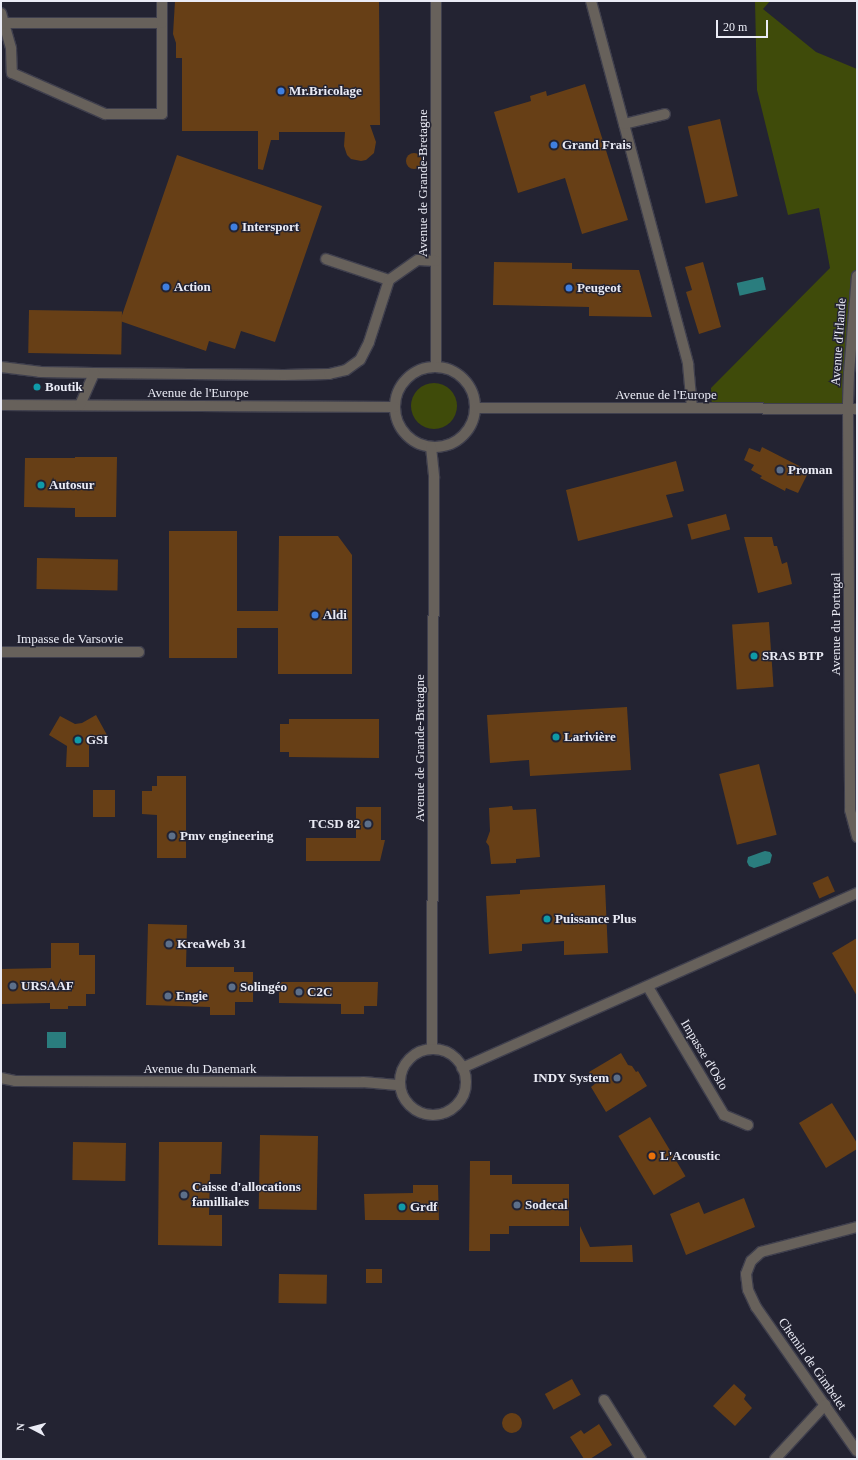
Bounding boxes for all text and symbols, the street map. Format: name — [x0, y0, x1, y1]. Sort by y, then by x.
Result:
scale bar — [718, 12, 770, 38]
text: 20 m — [723, 20, 747, 34]
place label: Mr.Bricolage — [289, 83, 362, 99]
marker: Mr.Bricolage — [276, 86, 286, 96]
street label: Avenue de Grande-Bretagne — [415, 109, 431, 257]
place label: Grand Frais — [562, 137, 631, 153]
marker: Grand Frais — [549, 140, 559, 150]
place label: Intersport — [242, 219, 299, 235]
marker: Intersport — [229, 222, 239, 232]
place label: Action — [174, 279, 211, 295]
place label: Peugeot — [577, 280, 621, 296]
marker: Action — [161, 282, 171, 292]
marker: Peugeot — [564, 283, 574, 293]
street label: Avenue d'Irlande — [828, 297, 850, 387]
place label: Boutik — [45, 379, 83, 395]
marker: Boutik — [32, 382, 42, 392]
street label: Avenue de l'Europe — [147, 385, 249, 401]
street label: Avenue de l'Europe — [615, 387, 717, 403]
place label: Proman — [788, 462, 833, 478]
marker: Proman — [775, 465, 785, 475]
place label: Autosur — [49, 477, 95, 493]
marker: Autosur — [36, 480, 46, 490]
street label: Avenue du Portugal — [828, 572, 844, 676]
place label: Aldi — [323, 607, 347, 623]
marker: Aldi — [310, 610, 320, 620]
street label: Impasse de Varsovie — [17, 631, 123, 647]
place label: SRAS BTP — [762, 648, 824, 664]
marker: SRAS BTP — [749, 651, 759, 661]
street label: Avenue de Grande-Bretagne — [412, 674, 428, 822]
place label: Larivière — [564, 729, 616, 745]
place label: GSI — [86, 732, 108, 748]
marker: Larivière — [551, 732, 561, 742]
marker: GSI — [73, 735, 83, 745]
place label: TCSD 82 — [309, 816, 360, 832]
marker: TCSD 82 — [363, 819, 373, 829]
place label: Pmv engineering — [180, 828, 274, 844]
marker: Pmv engineering — [167, 831, 177, 841]
place label: Puissance Plus — [555, 911, 636, 927]
marker: Puissance Plus — [542, 914, 552, 924]
place label: KreaWeb 31 — [177, 936, 246, 952]
marker: KreaWeb 31 — [164, 939, 174, 949]
place label: URSAAF — [21, 978, 74, 994]
place label: Solingéo — [240, 979, 287, 995]
marker: URSAAF — [8, 981, 18, 991]
marker: Solingéo — [227, 982, 237, 992]
place label: C2C — [307, 984, 332, 1000]
marker: C2C — [294, 987, 304, 997]
place label: Engie — [176, 988, 208, 1004]
marker: Engie — [163, 991, 173, 1001]
street label: Impasse d'Oslo — [677, 1017, 731, 1093]
street label: Avenue du Danemark — [143, 1061, 257, 1077]
place label: INDY System — [533, 1070, 609, 1086]
marker: INDY System — [612, 1073, 622, 1083]
place label: L'Acoustic — [660, 1148, 720, 1164]
marker: L'Acoustic — [647, 1151, 657, 1161]
place label: Caisse d'allocations familliales — [192, 1180, 301, 1211]
marker: Caisse d'allocations familliales — [179, 1190, 189, 1200]
place label: Sodecal — [525, 1197, 568, 1213]
place label: Grdf — [410, 1199, 437, 1215]
marker: Sodecal — [512, 1200, 522, 1210]
marker: Grdf — [397, 1202, 407, 1212]
street label: Chemin de Gimbelet — [775, 1315, 849, 1413]
north arrow — [12, 1408, 52, 1448]
text: N — [14, 1422, 26, 1431]

